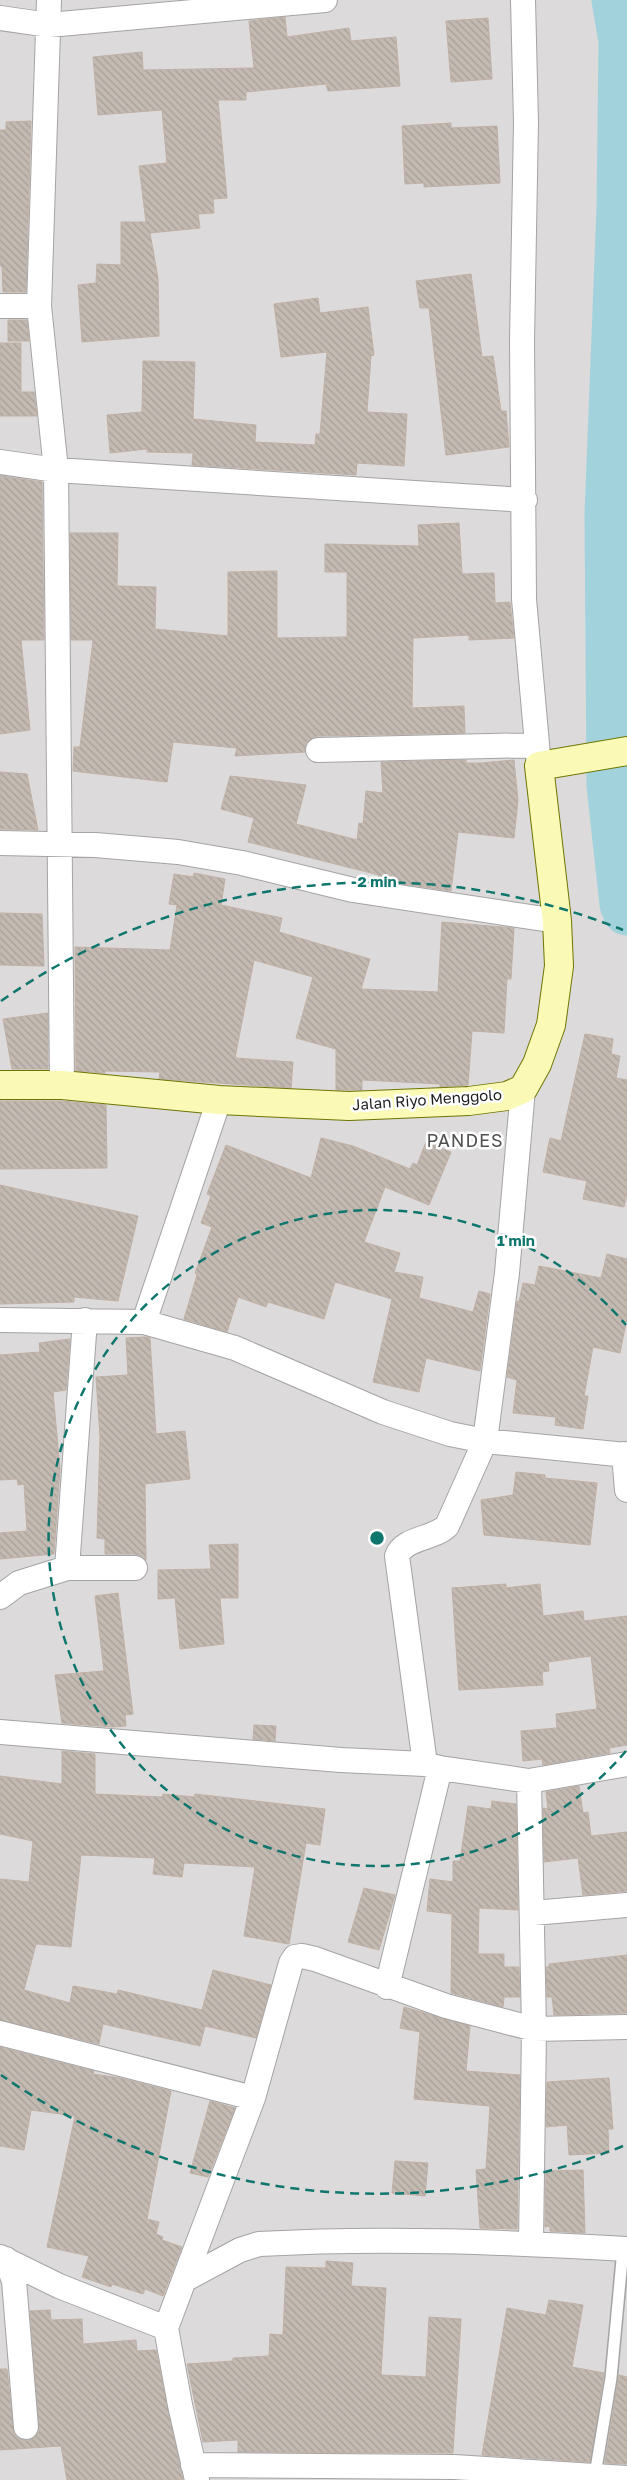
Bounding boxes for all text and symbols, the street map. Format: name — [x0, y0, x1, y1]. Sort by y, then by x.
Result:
text: 2 min — [357, 872, 397, 890]
street label: Jalan Riyo Menggolo — [351, 1085, 502, 1113]
district label: PANDES — [426, 1129, 504, 1151]
text: 1 min — [497, 1231, 535, 1249]
centre of rings — [368, 1529, 386, 1547]

